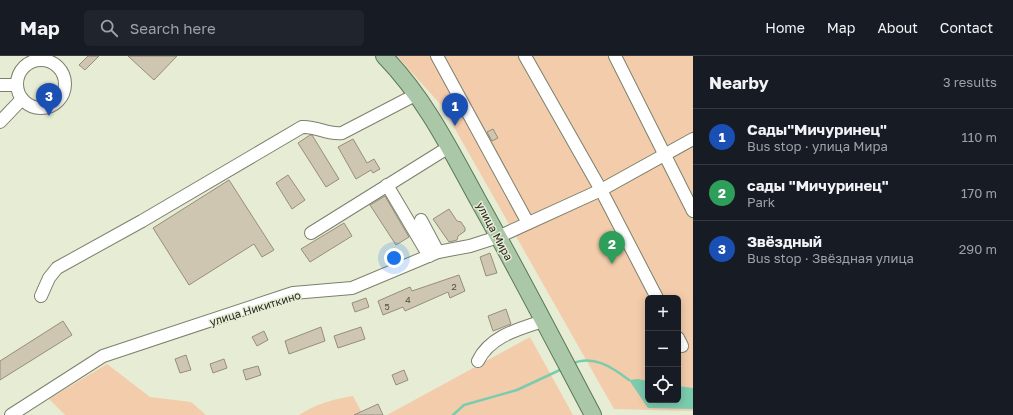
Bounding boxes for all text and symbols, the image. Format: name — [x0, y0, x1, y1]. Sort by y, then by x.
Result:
search box — [84, 10, 364, 46]
text: Map — [20, 16, 60, 39]
icon: search — [98, 17, 120, 39]
text: Search here — [130, 19, 216, 37]
text: Home — [765, 19, 805, 36]
text: Map — [827, 19, 855, 36]
text: About — [877, 19, 918, 36]
text: Contact — [940, 19, 993, 36]
text: Nearby — [709, 72, 769, 93]
text: 3 results — [943, 74, 997, 90]
pin: 3 — [36, 83, 62, 116]
pin: 1 — [442, 93, 468, 126]
text: Сады"Мичуринец" — [747, 120, 887, 138]
text: 1 — [719, 129, 725, 145]
text: 110 m — [962, 129, 997, 145]
text: Bus stop · улица Мира — [747, 138, 888, 154]
text: сады "Мичуринец" — [747, 176, 889, 194]
text: 2 — [718, 185, 726, 201]
text: 170 m — [961, 185, 997, 201]
text: Park — [747, 194, 775, 210]
street label: улица Мира — [474, 200, 516, 262]
pin: 2 — [599, 231, 625, 264]
text: Звёздный — [747, 232, 822, 250]
text: 3 — [718, 241, 726, 257]
text: 290 m — [959, 241, 997, 257]
your location — [384, 248, 404, 268]
text: Bus stop · Звёздная улица — [747, 250, 914, 266]
house number: 2 — [451, 281, 457, 292]
street label: улица Никиткино — [208, 288, 303, 328]
house number: 4 — [405, 294, 411, 305]
map controls — [645, 295, 681, 403]
button: + — [645, 295, 681, 331]
house number: 5 — [384, 301, 390, 312]
button: − — [645, 331, 681, 367]
button: locate — [645, 367, 681, 403]

